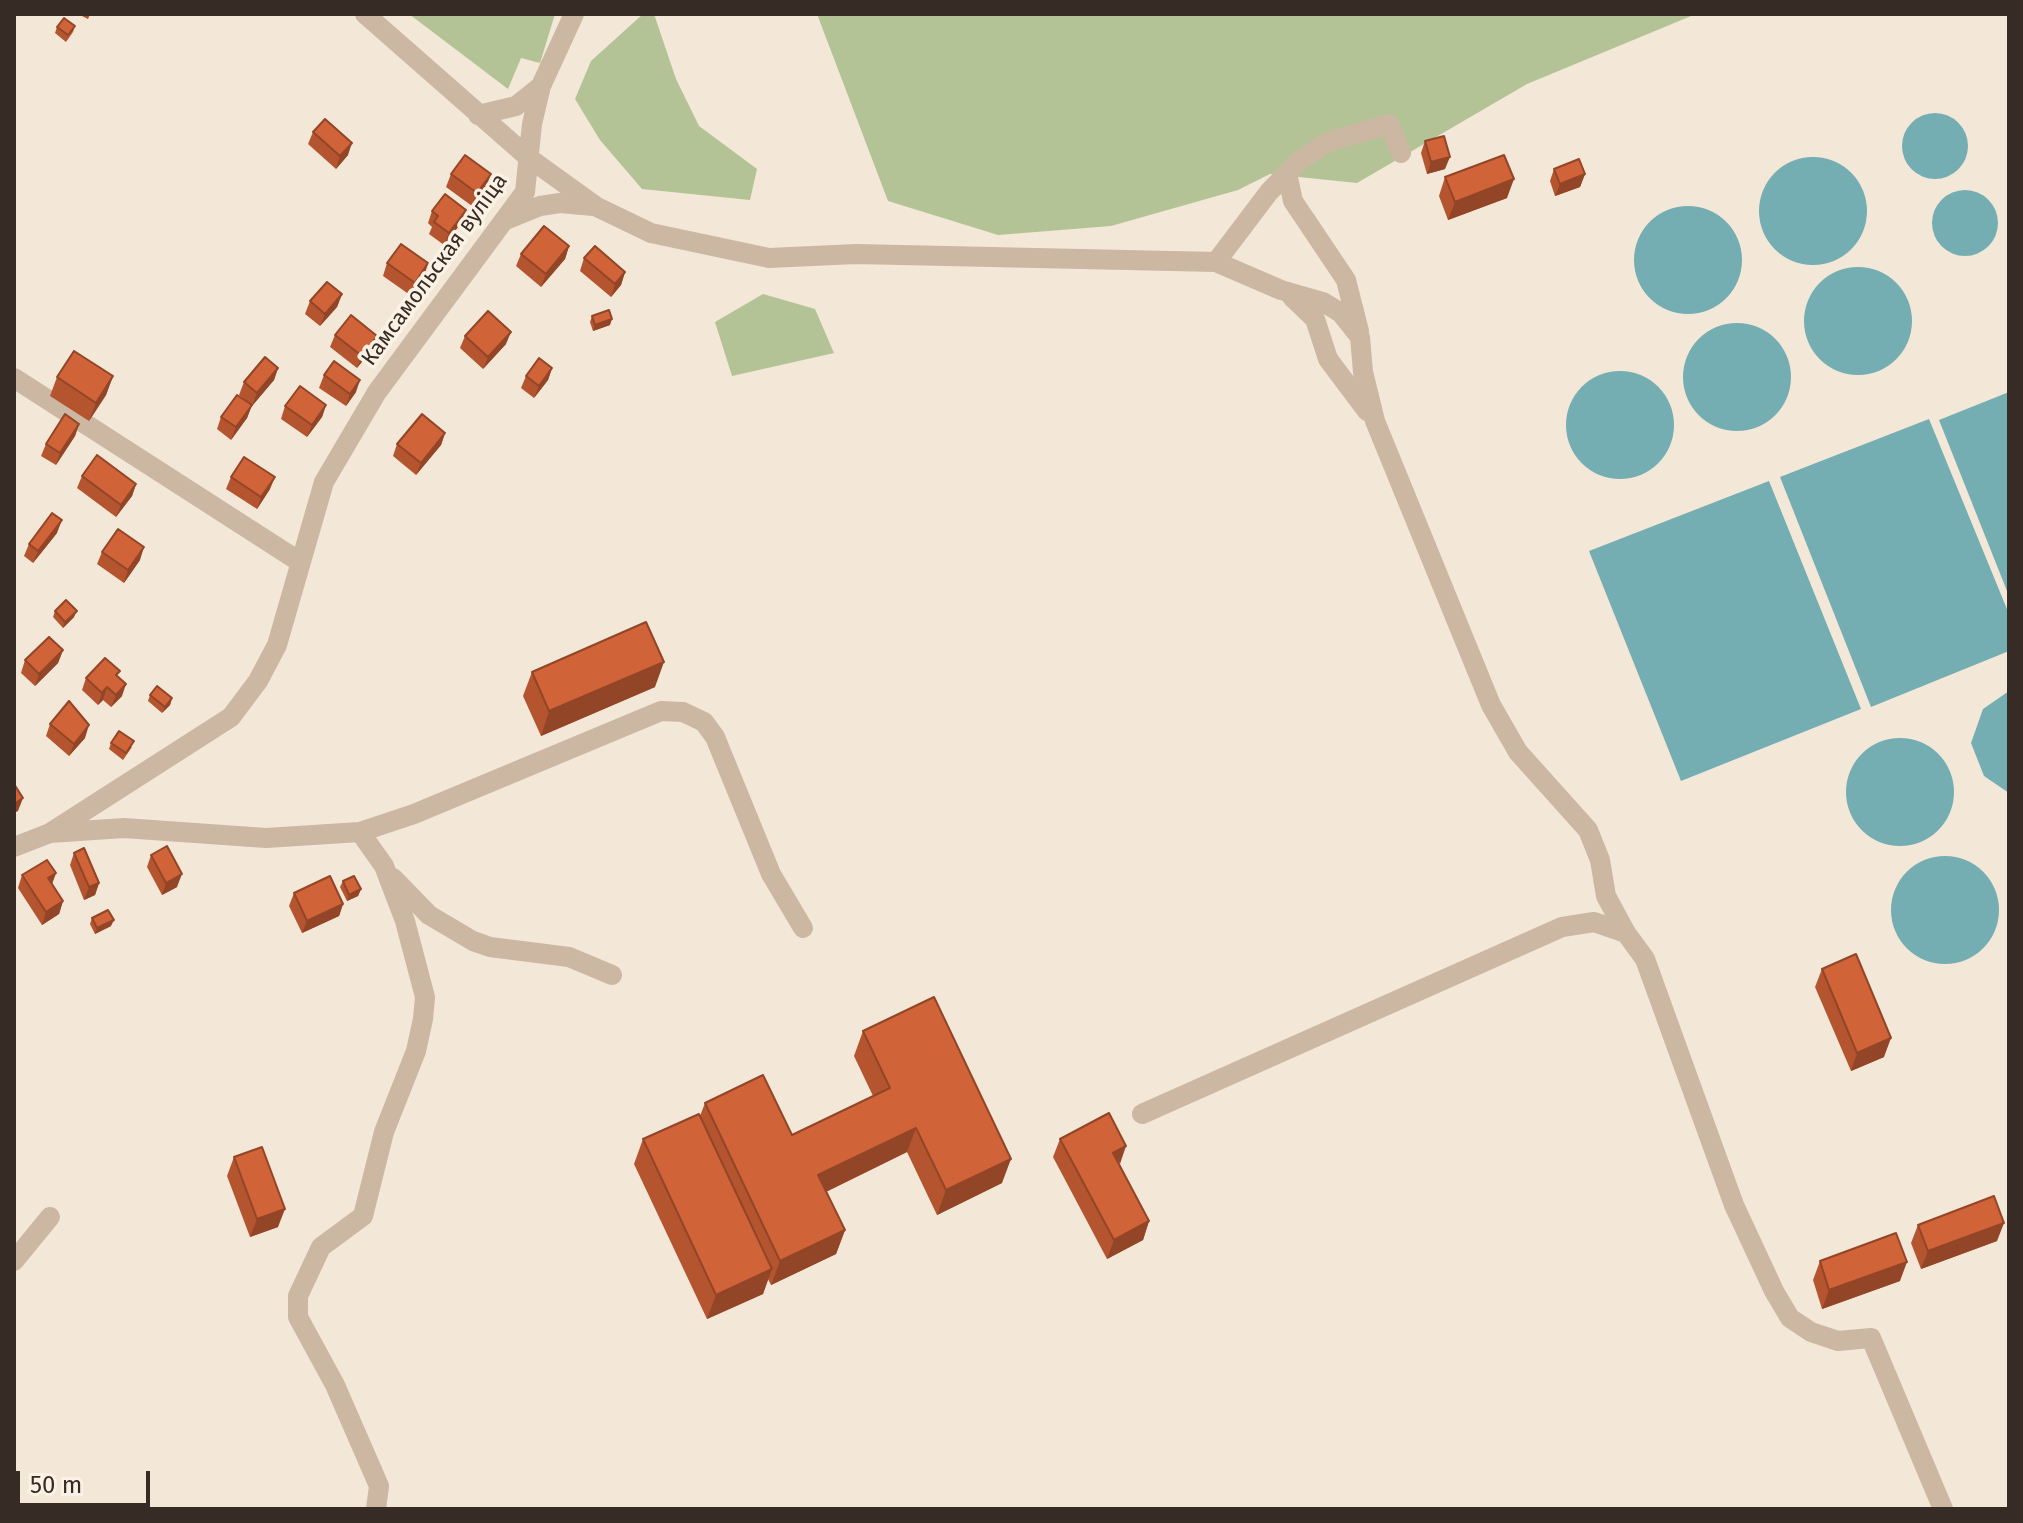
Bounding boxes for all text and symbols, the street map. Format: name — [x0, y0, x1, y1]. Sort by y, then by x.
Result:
street label: Камсамольская вуліца — [356, 169, 514, 371]
scale bar — [20, 1455, 154, 1505]
text: 50 m — [30, 1471, 82, 1499]

